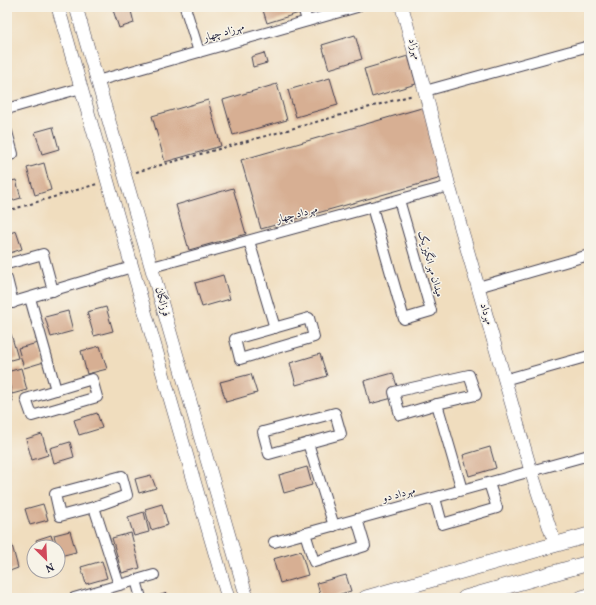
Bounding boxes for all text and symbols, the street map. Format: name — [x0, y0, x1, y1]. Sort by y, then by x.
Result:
street label: مهرزاد چهار — [201, 20, 246, 46]
street label: مهرزاد — [404, 37, 424, 61]
street label: مهرداد چهار — [274, 202, 319, 228]
street label: میدان مهر انگیز یک — [413, 229, 448, 299]
street label: فرزانگان — [151, 285, 174, 319]
street label: مهرداد — [476, 301, 496, 327]
street label: مهرداد دو — [380, 483, 417, 507]
north arrow — [26, 539, 66, 579]
text: N — [43, 558, 56, 575]

